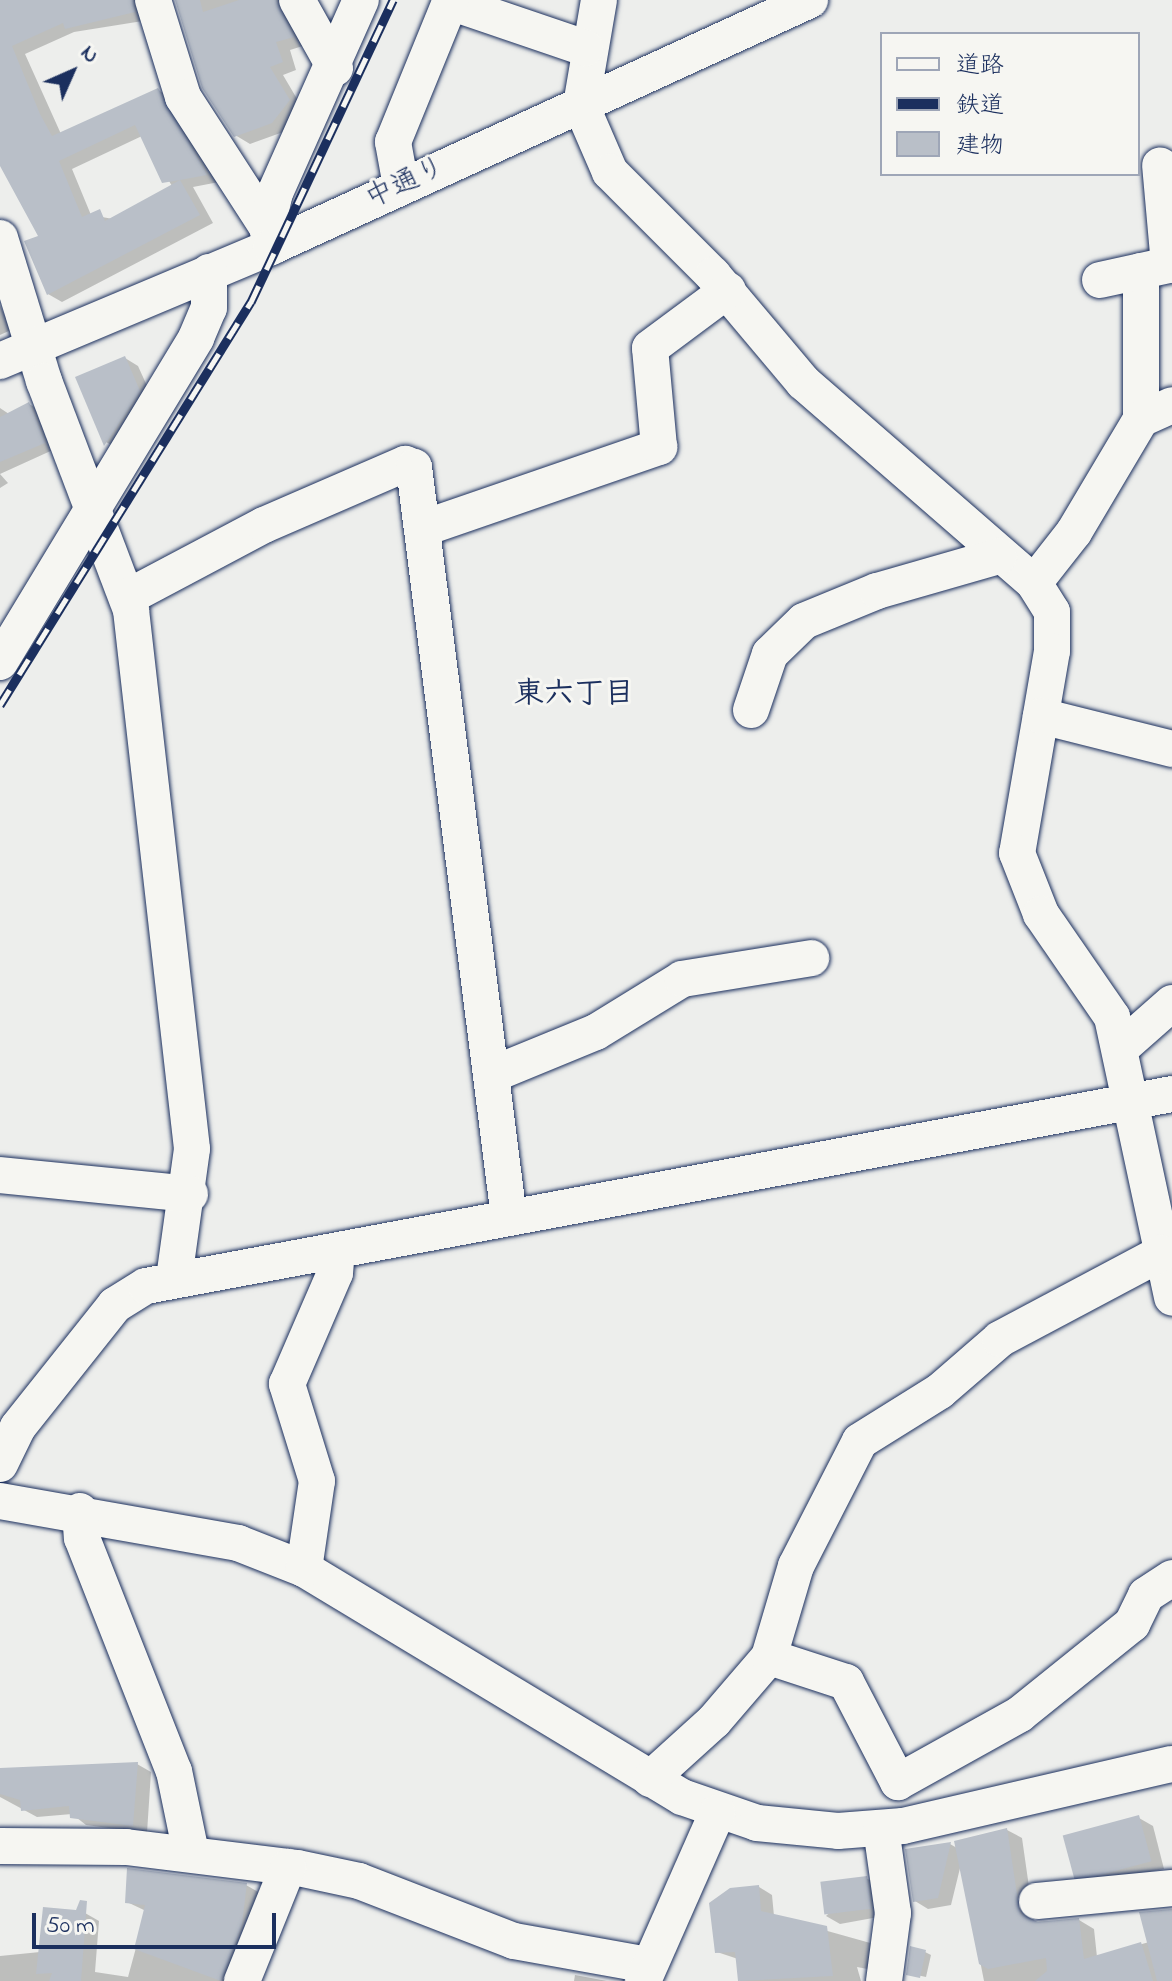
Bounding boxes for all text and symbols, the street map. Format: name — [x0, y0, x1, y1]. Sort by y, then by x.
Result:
north arrow — [32, 32, 112, 112]
legend — [880, 32, 1140, 176]
text: N — [72, 38, 106, 72]
text: 道路 — [956, 49, 1004, 84]
text: 鉄道 — [956, 89, 1004, 124]
text: 建物 — [956, 129, 1004, 164]
street label: 中通り — [361, 151, 451, 217]
district label: 東六丁目 — [514, 677, 634, 713]
scale bar — [36, 1897, 280, 1947]
text: 50 m — [46, 1909, 95, 1944]

